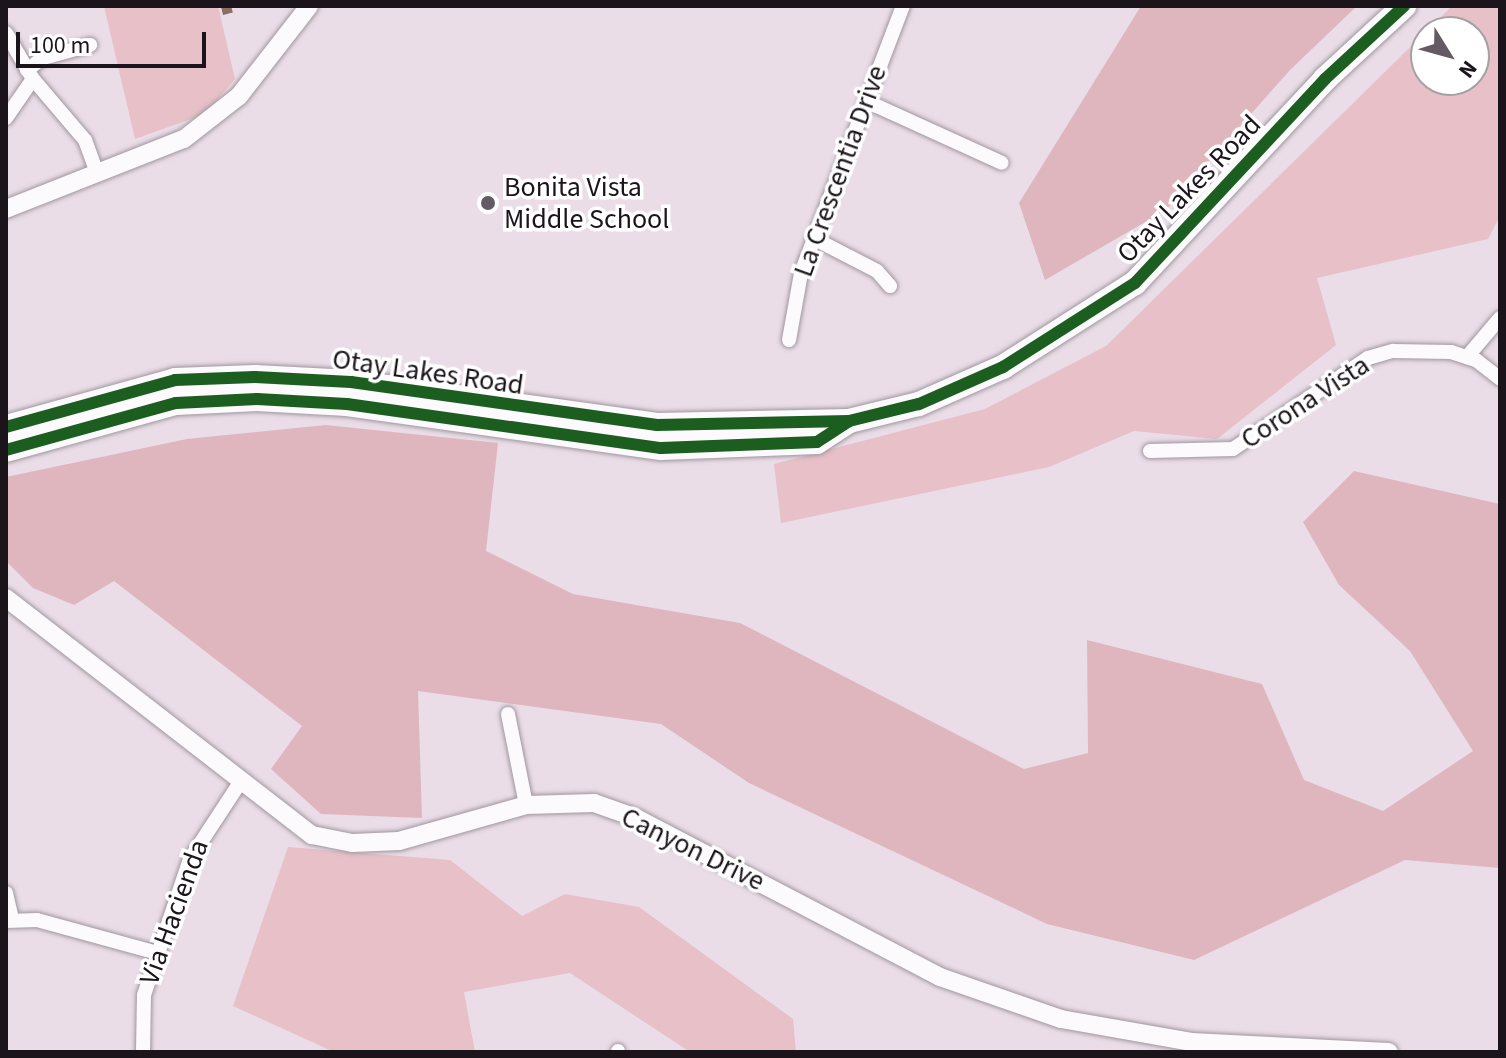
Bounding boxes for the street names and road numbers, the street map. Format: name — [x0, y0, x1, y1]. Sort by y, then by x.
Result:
street label: La Crescentia Drive — [786, 61, 894, 281]
street label: Otay Lakes Road — [1110, 108, 1268, 270]
street label: Otay Lakes Road — [330, 342, 526, 402]
street label: Corona Vista — [1235, 348, 1375, 456]
street label: Canyon Drive — [616, 800, 770, 898]
street label: Via Hacienda — [132, 835, 216, 989]

